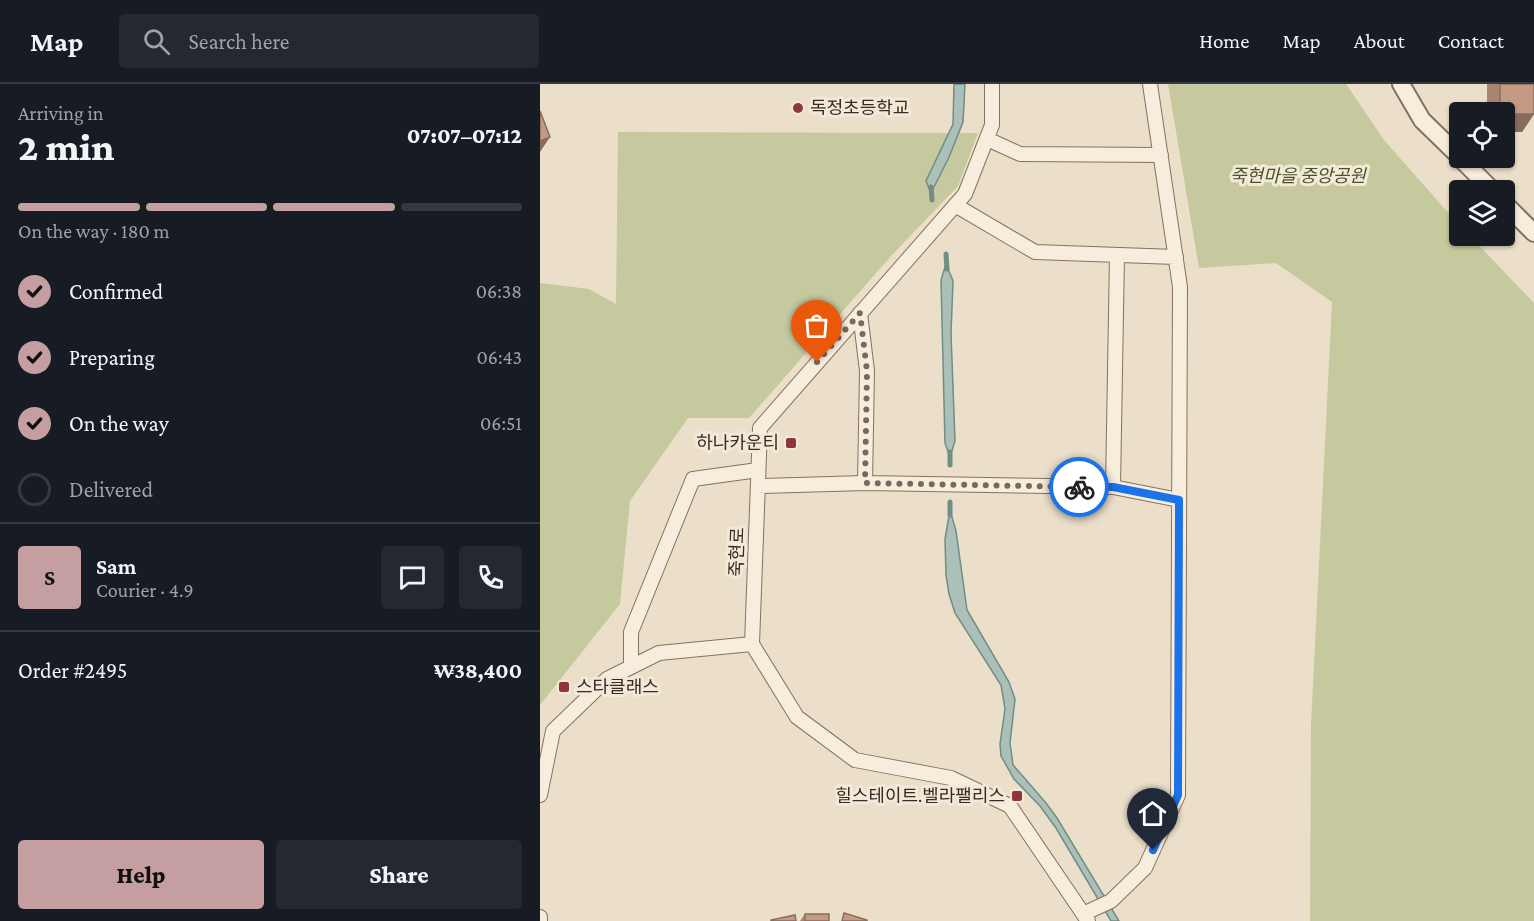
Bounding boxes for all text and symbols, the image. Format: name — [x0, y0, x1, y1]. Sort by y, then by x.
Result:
search box — [119, 14, 539, 68]
icon: search — [140, 25, 173, 58]
text: Map — [30, 26, 83, 57]
text: Search here — [188, 29, 289, 54]
text: Home — [1199, 29, 1249, 53]
text: Map — [1282, 29, 1321, 53]
text: About — [1354, 29, 1405, 53]
text: Contact — [1438, 29, 1504, 53]
place label: 독정초등학교 — [810, 98, 909, 118]
marker: 독정초등학교 — [791, 101, 805, 115]
text: Arriving in — [18, 102, 103, 124]
map controls — [1449, 102, 1515, 246]
button: locate — [1449, 102, 1515, 168]
text: 07:07–07:12 — [407, 123, 522, 148]
text: 2 min — [18, 125, 114, 168]
park label: 죽현마을 중앙공원 — [1230, 166, 1367, 186]
button: layers — [1449, 180, 1515, 246]
text: On the way · 180 m — [18, 220, 170, 242]
icon: check — [18, 275, 51, 308]
text: Confirmed — [69, 279, 163, 304]
text: 06:38 — [476, 280, 522, 302]
pin — [791, 300, 842, 362]
icon: bag — [800, 309, 833, 342]
icon: check — [18, 341, 51, 374]
text: Preparing — [69, 345, 155, 370]
text: 06:43 — [476, 346, 522, 368]
icon: check — [18, 407, 51, 440]
text: On the way — [69, 411, 169, 436]
text: 06:51 — [480, 412, 522, 434]
place label: 하나카운티 — [696, 433, 779, 453]
marker: 하나카운티 — [784, 436, 798, 450]
courier — [1049, 457, 1109, 517]
icon: bike — [1063, 471, 1096, 504]
text: Delivered — [69, 477, 153, 502]
street label: 죽현로 — [726, 527, 748, 577]
button: chat — [381, 546, 444, 609]
button: phone — [459, 546, 522, 609]
text: Sam — [96, 554, 136, 579]
text: S — [44, 565, 55, 590]
text: Courier · 4.9 — [96, 579, 194, 601]
text: Order #2495 — [18, 658, 127, 683]
text: ₩38,400 — [434, 658, 522, 683]
place label: 스타클래스 — [576, 677, 659, 697]
marker: 스타클래스 — [557, 680, 571, 694]
place label: 힐스테이트.벨라팰리스 — [835, 786, 1005, 806]
pin — [1127, 788, 1178, 850]
marker: 힐스테이트.벨라팰리스 — [1010, 789, 1024, 803]
icon: home — [1136, 797, 1169, 830]
button: Help — [18, 840, 264, 909]
button: Share — [276, 840, 522, 909]

